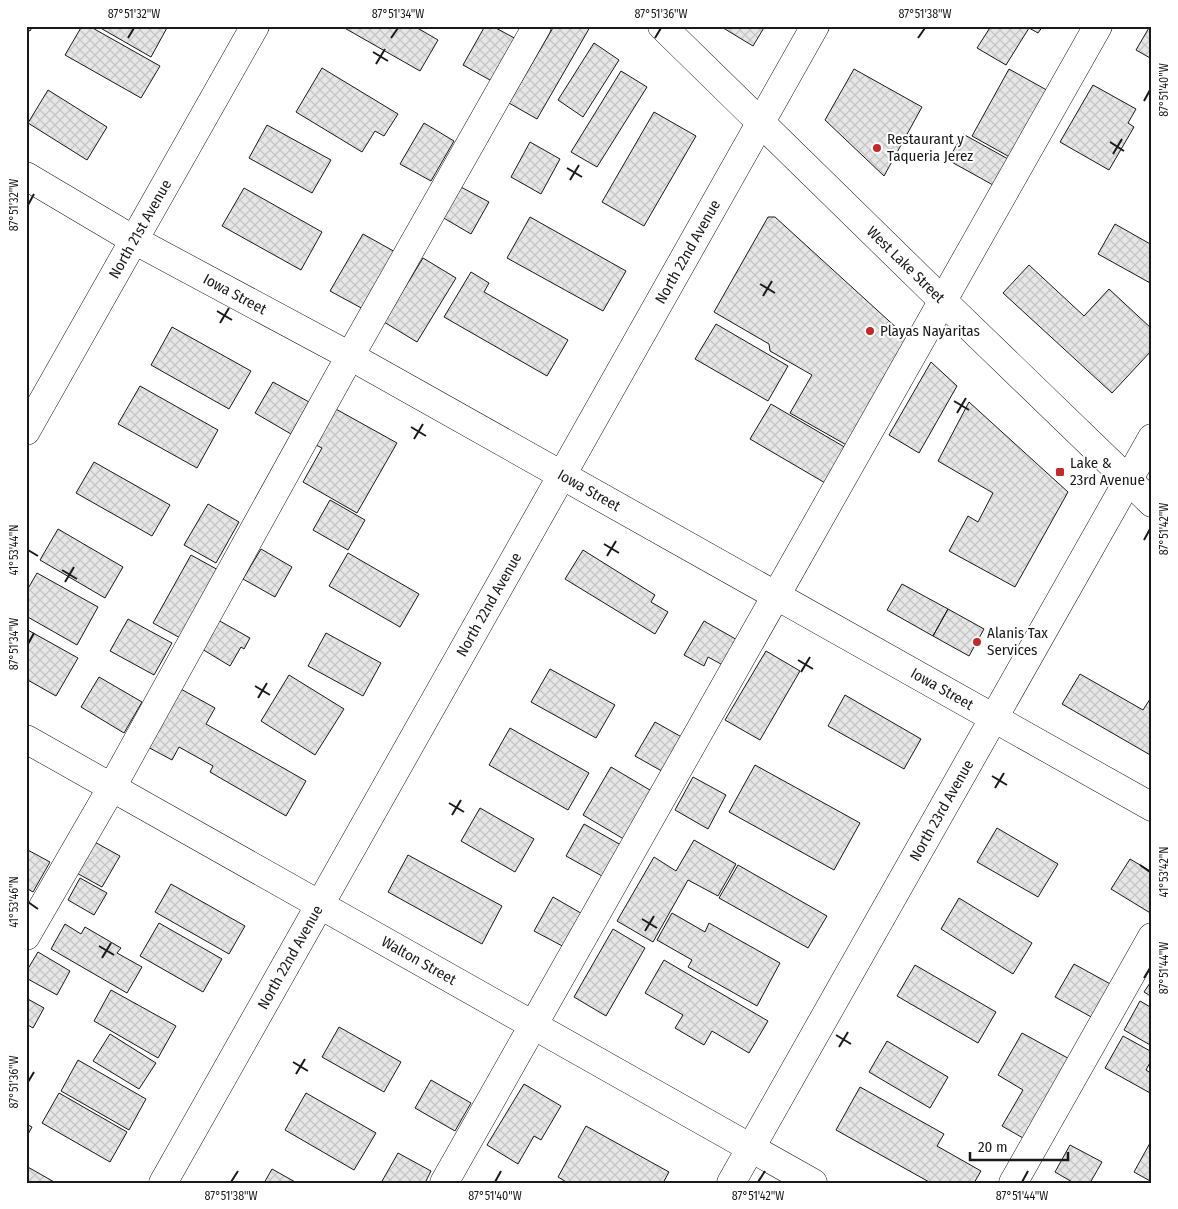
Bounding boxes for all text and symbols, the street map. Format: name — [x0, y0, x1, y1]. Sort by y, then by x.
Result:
text: 87°51'32"W — [108, 7, 160, 21]
text: 87°51'34"W — [372, 7, 424, 21]
text: 87°51'36"W — [634, 7, 688, 21]
text: 87°51'38"W — [898, 7, 952, 21]
text: 87°51'40"W — [1157, 63, 1171, 117]
place label: Restaurant y Taqueria Jerez — [887, 130, 973, 165]
marker: Restaurant y Taqueria Jerez — [871, 142, 883, 154]
street label: North 21st Avenue — [105, 176, 175, 282]
text: 87°51'32"W — [7, 179, 21, 231]
street label: North 22nd Avenue — [651, 197, 724, 307]
street label: West Lake Street — [863, 222, 949, 307]
street label: Iowa Street — [200, 270, 270, 319]
place label: Playas Nayaritas — [880, 322, 980, 340]
marker: Playas Nayaritas — [864, 325, 876, 337]
place label: Lake & 23rd Avenue — [1070, 454, 1145, 489]
street label: Iowa Street — [554, 466, 624, 515]
marker: Lake & 23rd Avenue — [1054, 466, 1066, 478]
text: 87°51'42"W — [1157, 503, 1171, 555]
text: 41°53'44"N — [7, 524, 21, 576]
street label: North 22nd Avenue — [453, 549, 525, 660]
text: 87°51'34"W — [7, 618, 21, 670]
place label: Alanis Tax Services — [987, 624, 1048, 659]
marker: Alanis Tax Services — [971, 636, 983, 648]
street label: Iowa Street — [907, 664, 977, 714]
street label: North 23rd Avenue — [906, 757, 977, 864]
text: 41°53'42"N — [1157, 846, 1171, 898]
text: 41°53'46"N — [7, 876, 21, 928]
street label: North 22nd Avenue — [254, 902, 327, 1013]
street label: Walton Street — [378, 932, 459, 989]
text: 87°51'44"W — [1157, 942, 1171, 994]
text: 87°51'36"W — [7, 1055, 21, 1109]
scale bar — [970, 1129, 1068, 1161]
text: 20 m — [978, 1138, 1008, 1156]
text: 87°51'38"W — [204, 1189, 258, 1203]
text: 87°51'40"W — [468, 1189, 522, 1203]
text: 87°51'42"W — [732, 1189, 784, 1203]
text: 87°51'44"W — [996, 1189, 1048, 1203]

